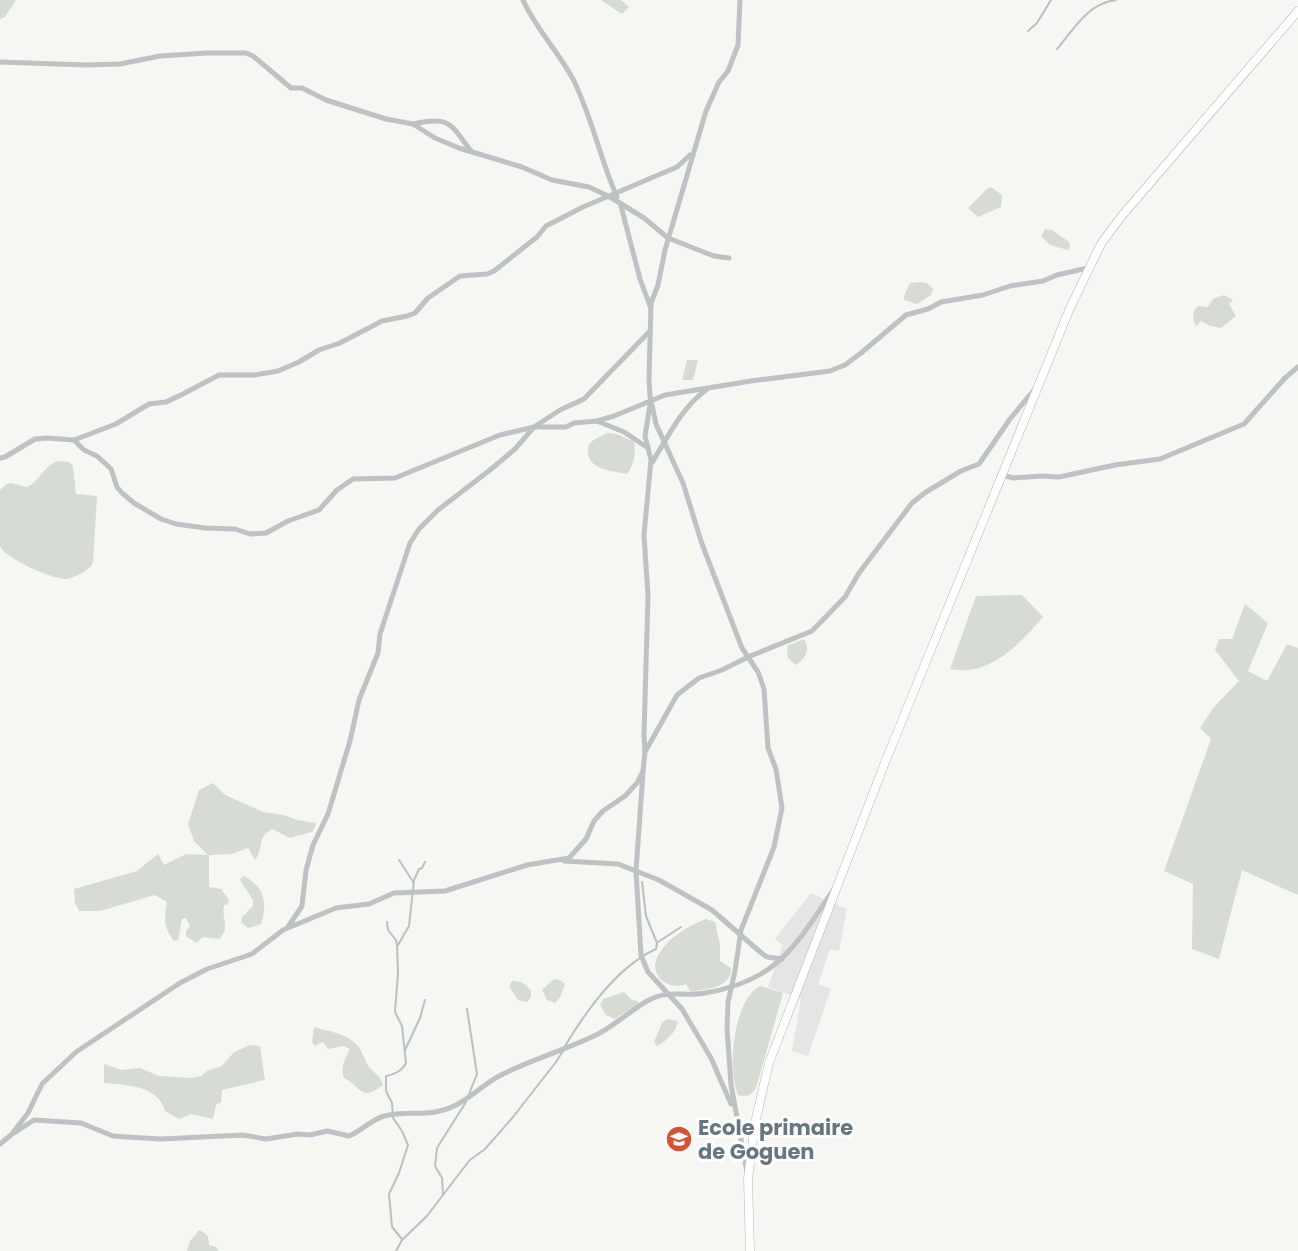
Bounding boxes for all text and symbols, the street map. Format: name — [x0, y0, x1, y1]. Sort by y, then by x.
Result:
place label: Ecole primaire de Goguen — [698, 1113, 853, 1166]
school or university icon: Ecole primaire de Goguen — [664, 1124, 694, 1154]

